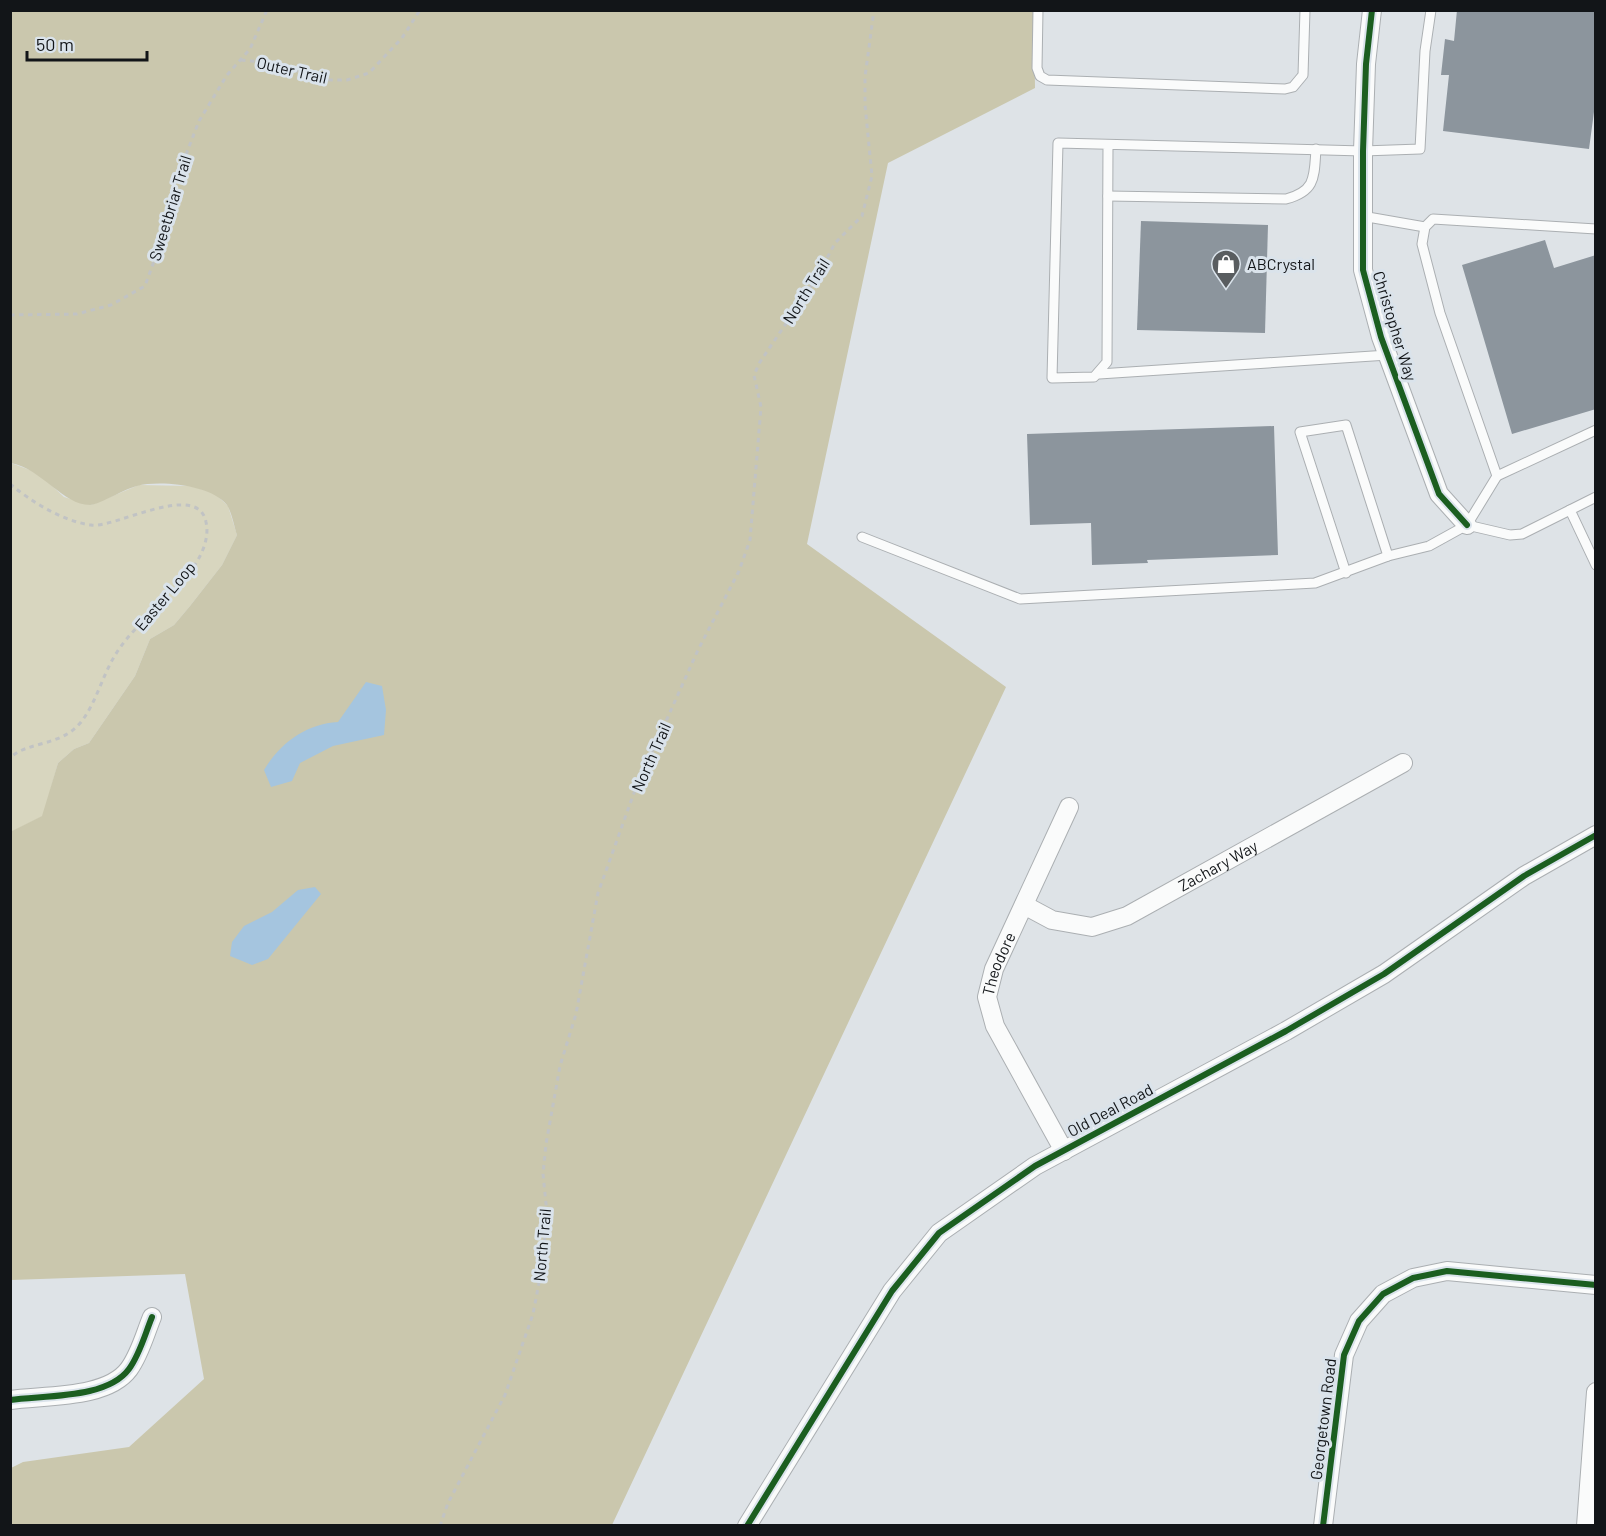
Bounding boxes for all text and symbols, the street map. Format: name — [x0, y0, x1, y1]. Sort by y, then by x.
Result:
scale bar — [27, 24, 147, 62]
text: 50 m — [36, 33, 74, 55]
street label: Outer Trail — [255, 52, 329, 87]
street label: Sweetbriar Trail — [144, 153, 195, 263]
shop icon: ABCrystal — [1210, 248, 1242, 290]
place label: ABCrystal — [1247, 254, 1315, 273]
street label: North Trail — [778, 255, 833, 327]
street label: Christopher Way — [1370, 269, 1421, 384]
street label: Easter Loop — [130, 557, 199, 634]
street label: North Trail — [627, 719, 674, 794]
street label: Zachary Way — [1175, 835, 1261, 895]
street label: Theodore — [978, 929, 1019, 997]
street label: Old Deal Road — [1064, 1079, 1156, 1140]
street label: North Trail — [529, 1208, 554, 1282]
street label: Georgetown Road — [1306, 1357, 1339, 1481]

